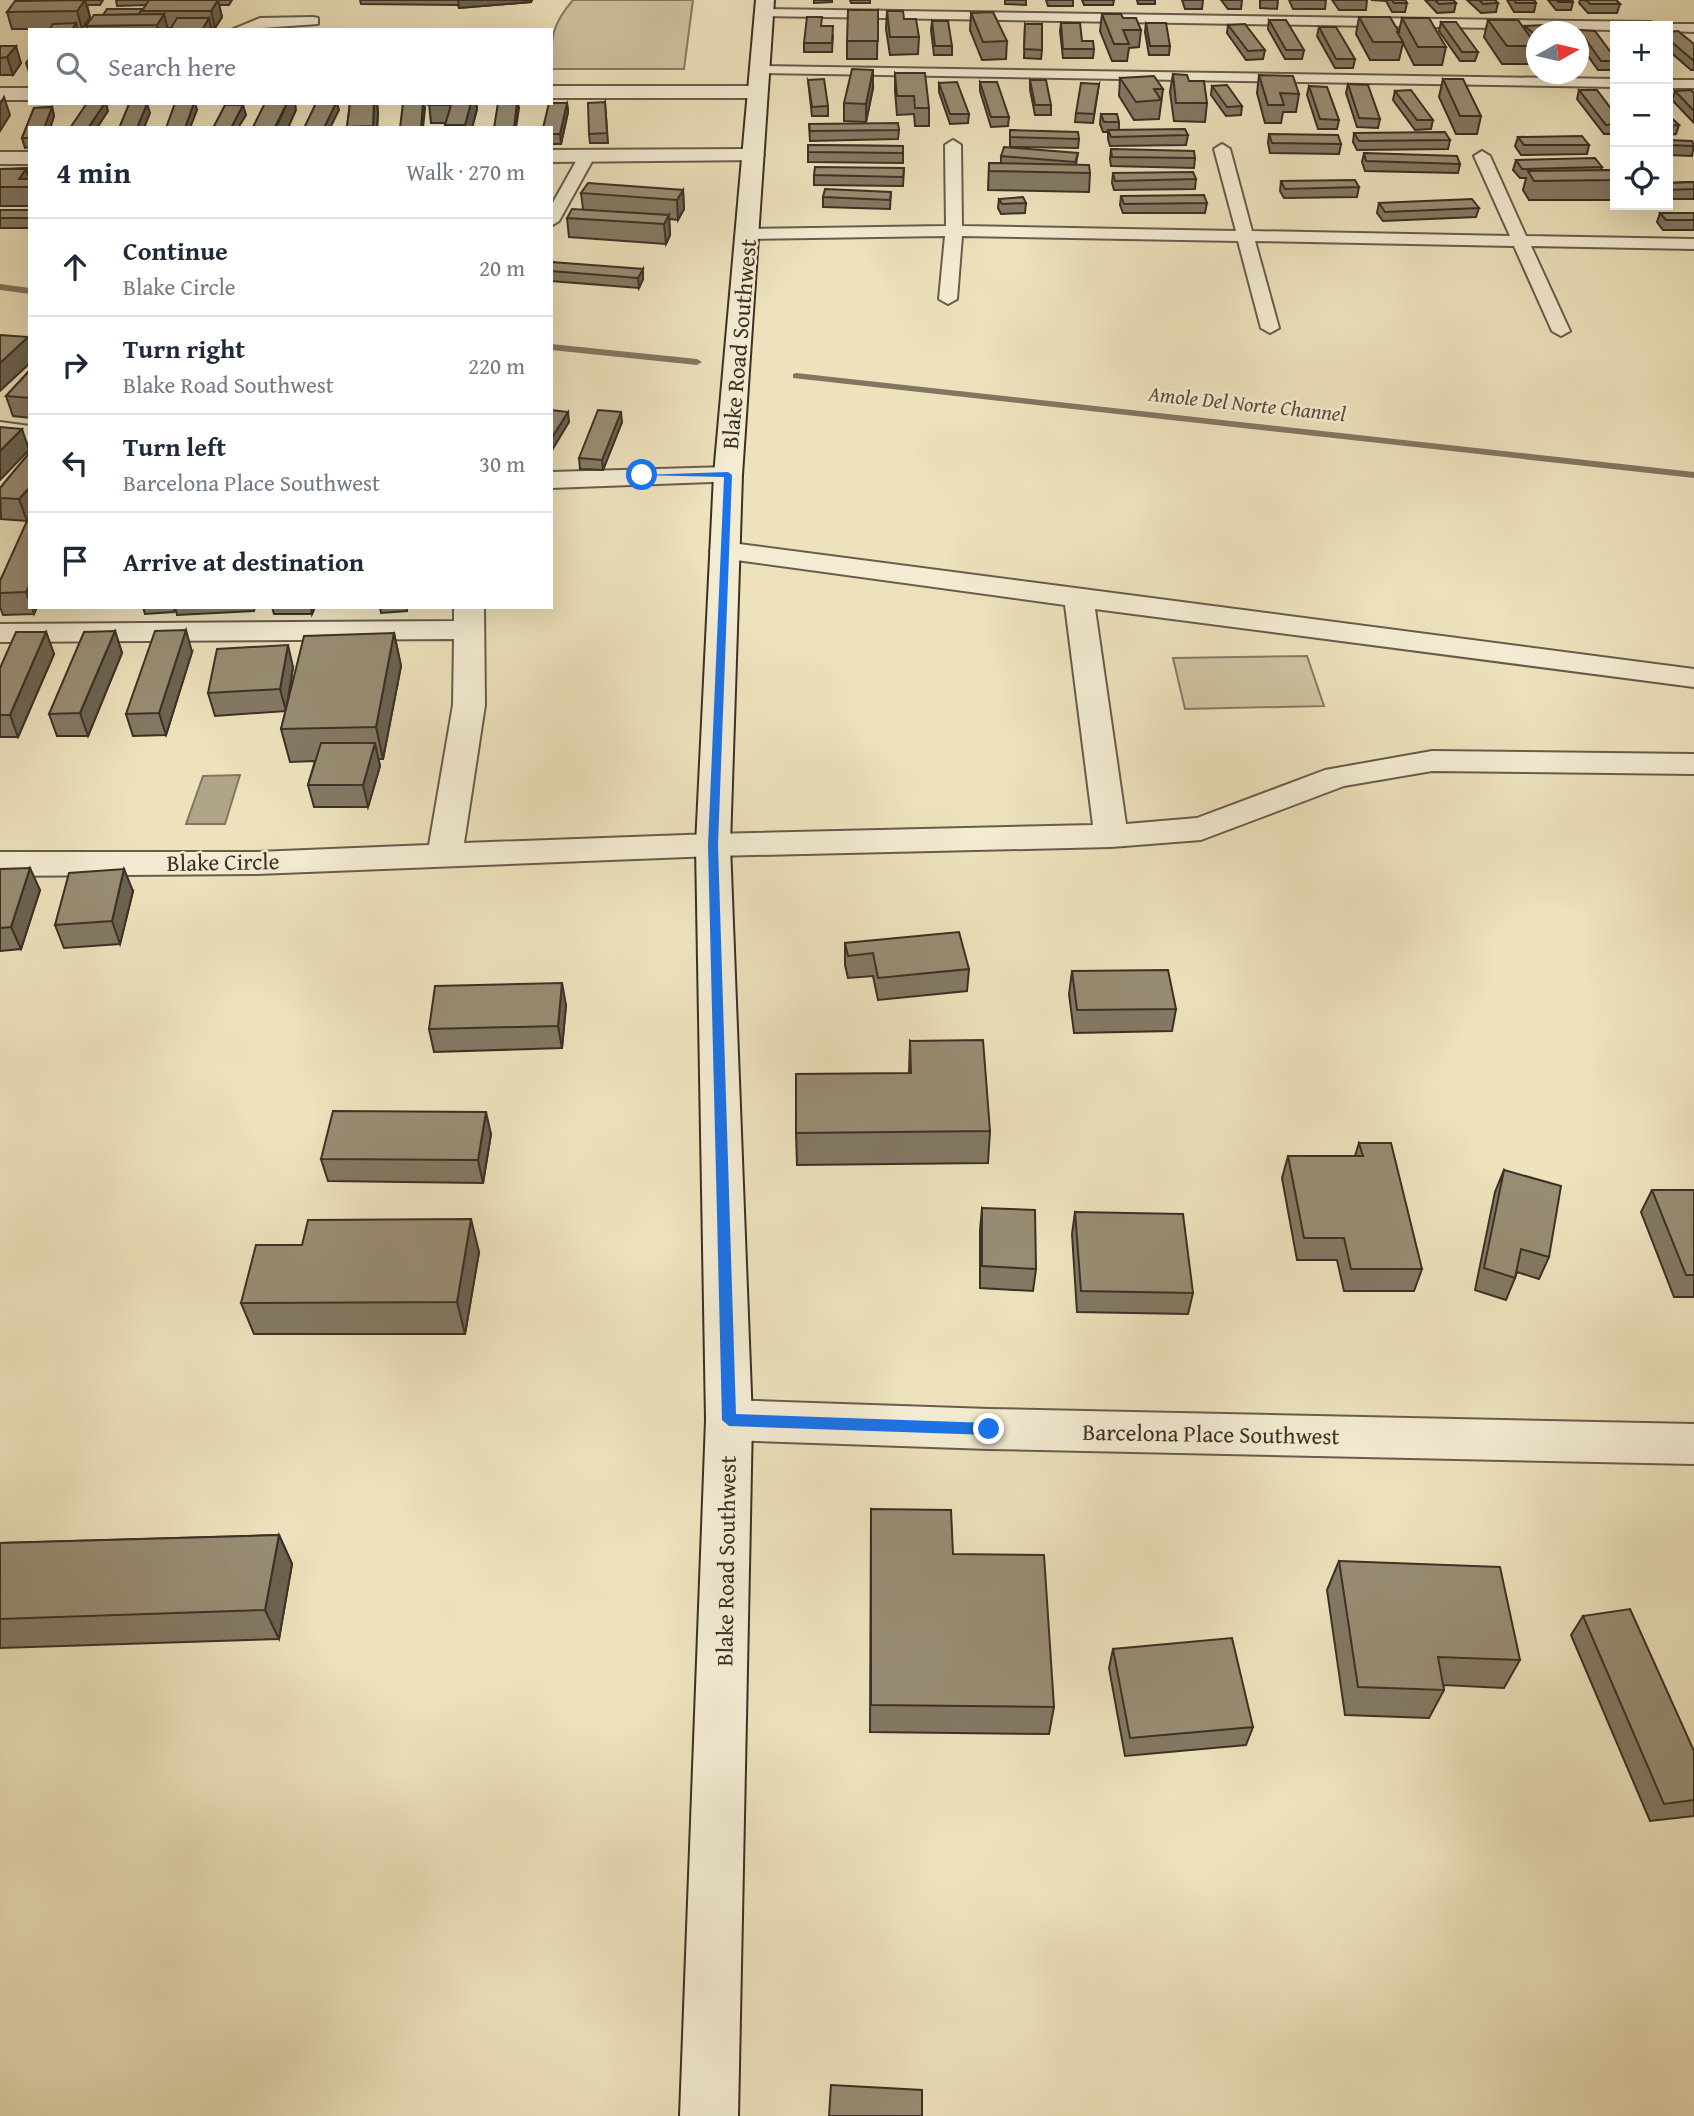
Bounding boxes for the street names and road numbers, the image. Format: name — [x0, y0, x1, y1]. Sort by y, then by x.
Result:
street label: Blake Road Southwest — [713, 237, 764, 450]
street label: Blake Circle — [166, 844, 280, 879]
street label: Barcelona Place Southwest — [1082, 1415, 1340, 1452]
street label: Blake Road Southwest — [707, 1455, 744, 1667]

